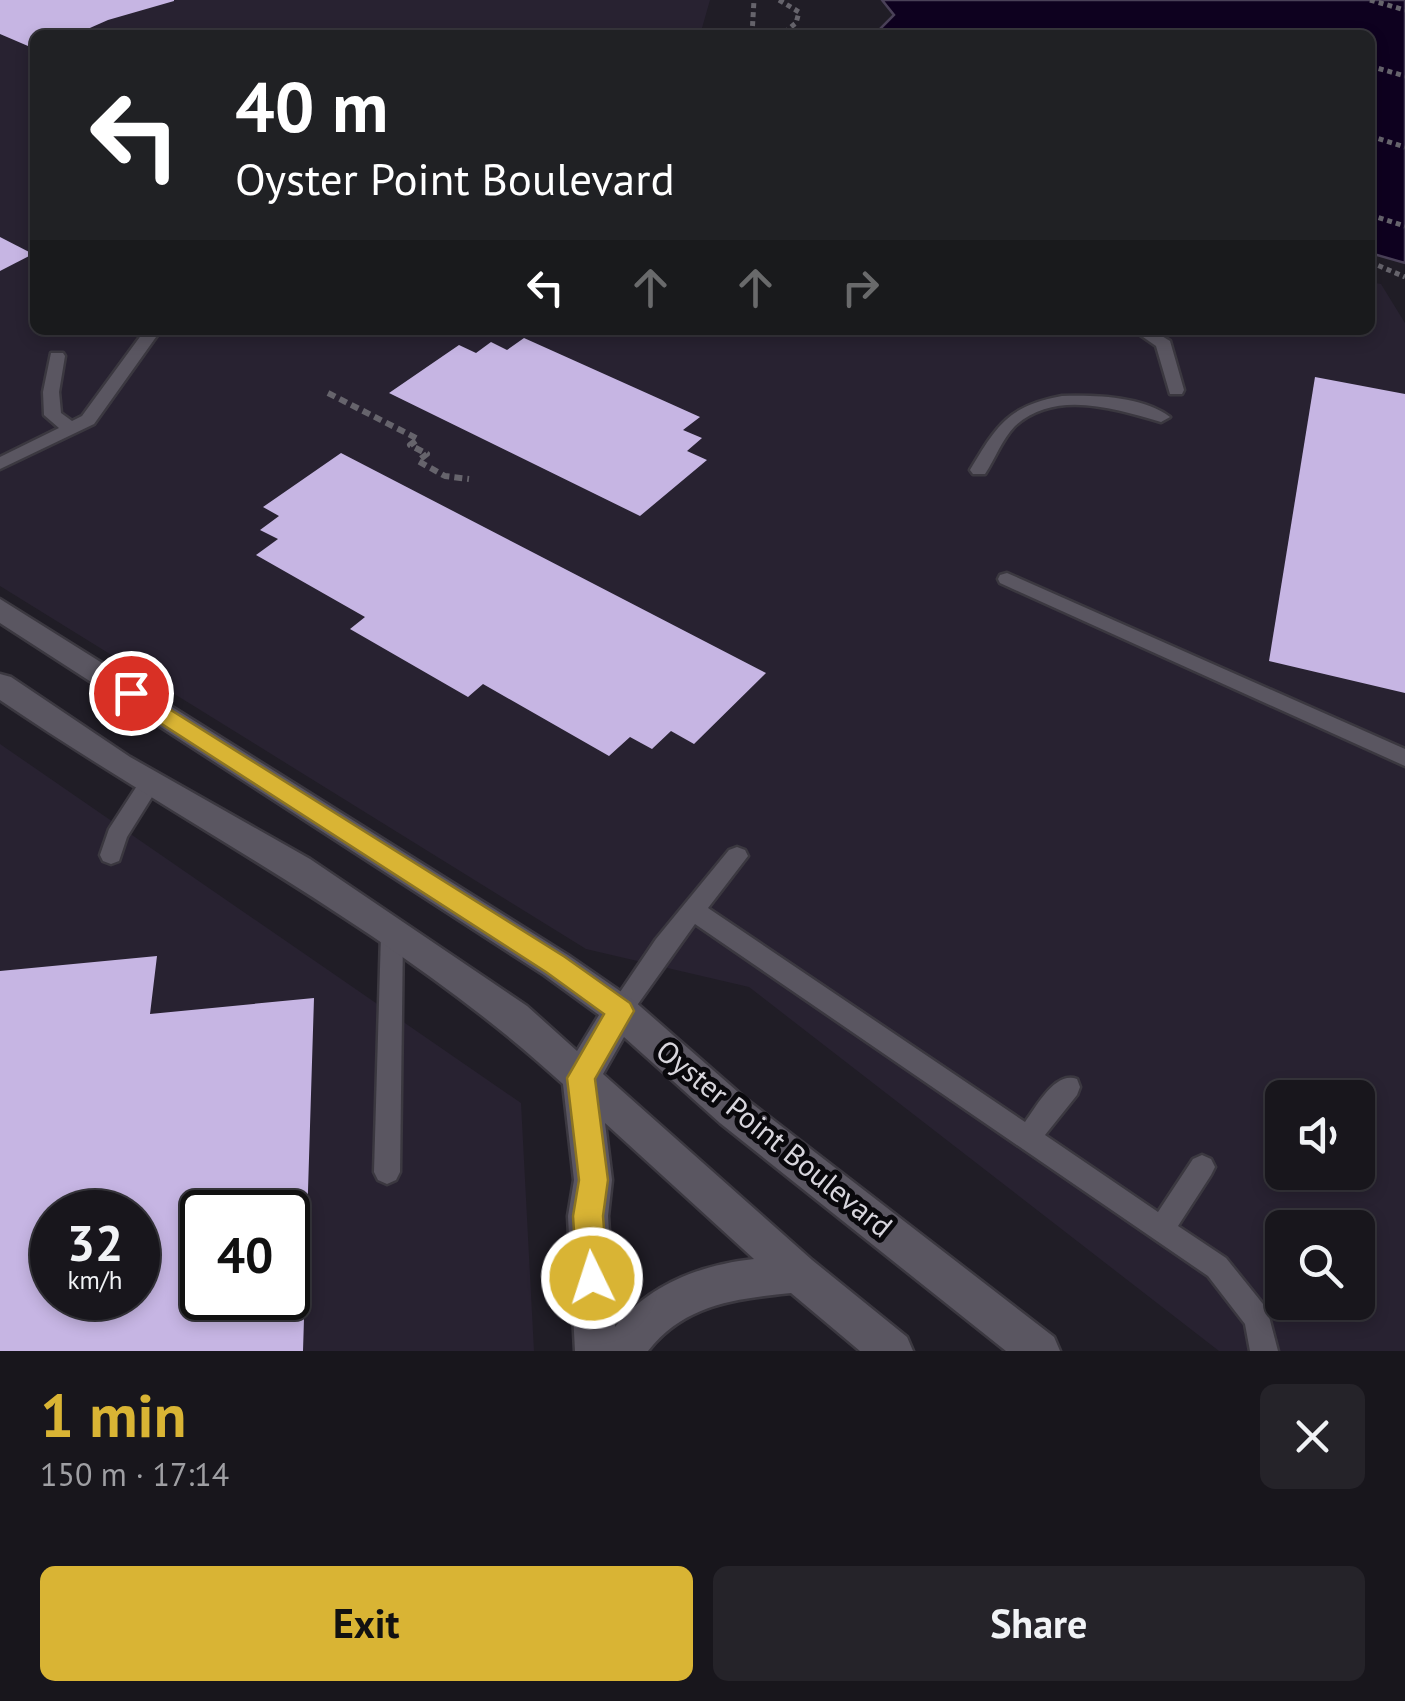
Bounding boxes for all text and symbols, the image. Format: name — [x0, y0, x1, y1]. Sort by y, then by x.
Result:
text: 40 m — [235, 61, 388, 151]
icon: left — [70, 70, 200, 200]
text: Oyster Point Boulevard — [235, 149, 675, 207]
icon: left — [518, 260, 573, 315]
icon: ahead — [623, 260, 678, 315]
icon: ahead — [728, 260, 783, 315]
icon: right — [833, 260, 888, 315]
pin — [89, 651, 174, 736]
icon: arrive — [104, 666, 159, 721]
street label: Oyster Point Boulevard — [649, 1030, 901, 1245]
map controls — [1265, 1080, 1375, 1320]
button: sound — [1265, 1080, 1375, 1190]
speed limit sign: 40 — [180, 1190, 310, 1320]
text: 32 — [67, 1210, 123, 1275]
button: search — [1265, 1210, 1375, 1320]
position arrow — [540, 1226, 644, 1330]
text: km/h — [68, 1264, 122, 1296]
text: 1 min — [40, 1376, 186, 1454]
button: close — [1260, 1384, 1365, 1489]
text: 150 m · 17:14 — [40, 1453, 229, 1495]
button: Exit — [40, 1566, 693, 1681]
button: Share — [713, 1566, 1365, 1681]

